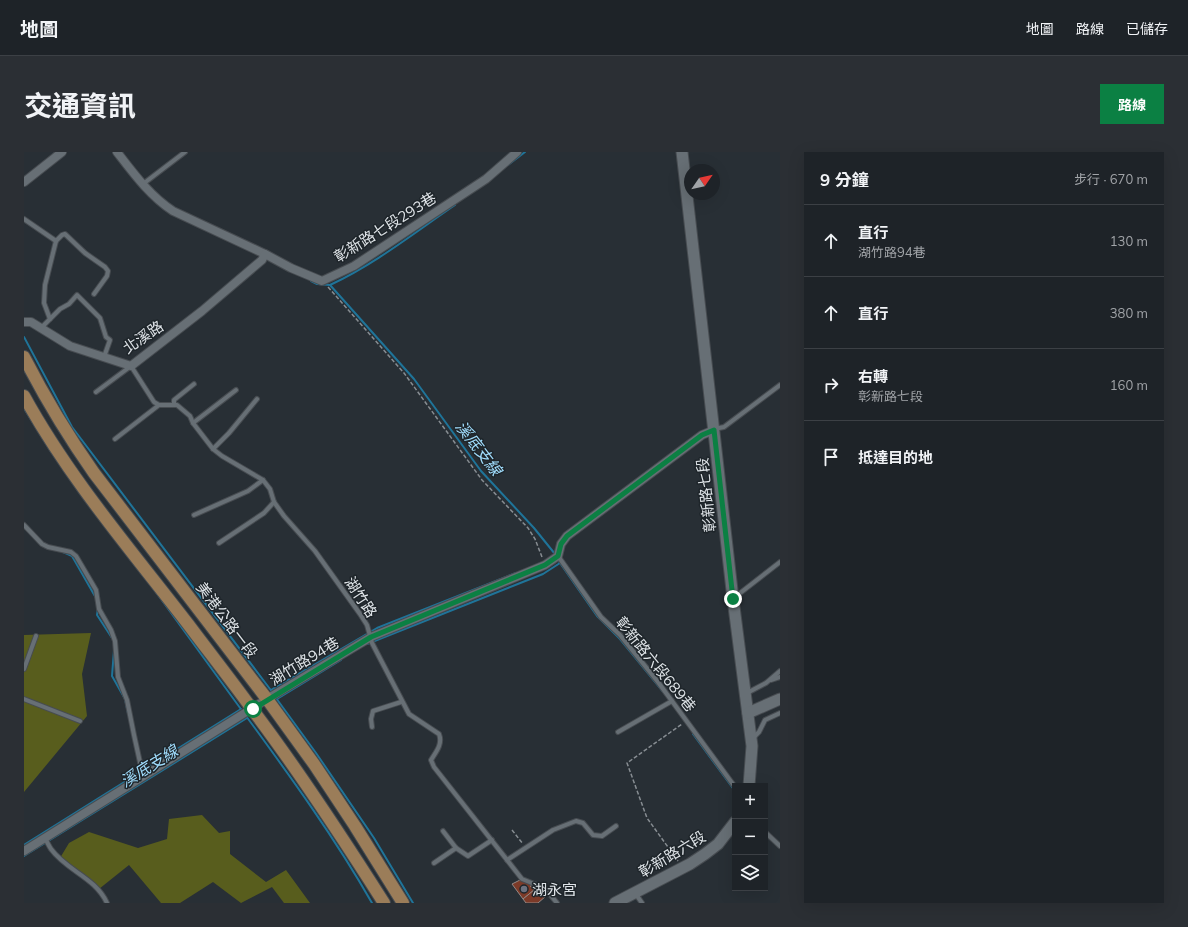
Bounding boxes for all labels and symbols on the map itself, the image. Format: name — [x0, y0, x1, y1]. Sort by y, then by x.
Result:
north arrow — [684, 164, 720, 200]
street label: 彰新路七段293巷 — [330, 188, 440, 266]
street label: 北溪路 — [119, 317, 167, 357]
water label: 溪底支線 — [451, 417, 508, 481]
street label: 彰新路七段 — [693, 457, 719, 533]
street label: 湖竹路 — [341, 573, 381, 621]
street label: 美港公路一段 — [192, 578, 262, 662]
route end — [724, 590, 742, 608]
street label: 彰新路六段689巷 — [612, 613, 700, 715]
street label: 湖竹路94巷 — [266, 633, 342, 689]
route start — [244, 700, 262, 718]
water label: 溪底支線 — [117, 740, 183, 791]
street label: 彰新路六段 — [635, 827, 709, 881]
place label: 湖永宮 — [532, 880, 577, 899]
marker: 湖永宮 — [519, 884, 529, 894]

